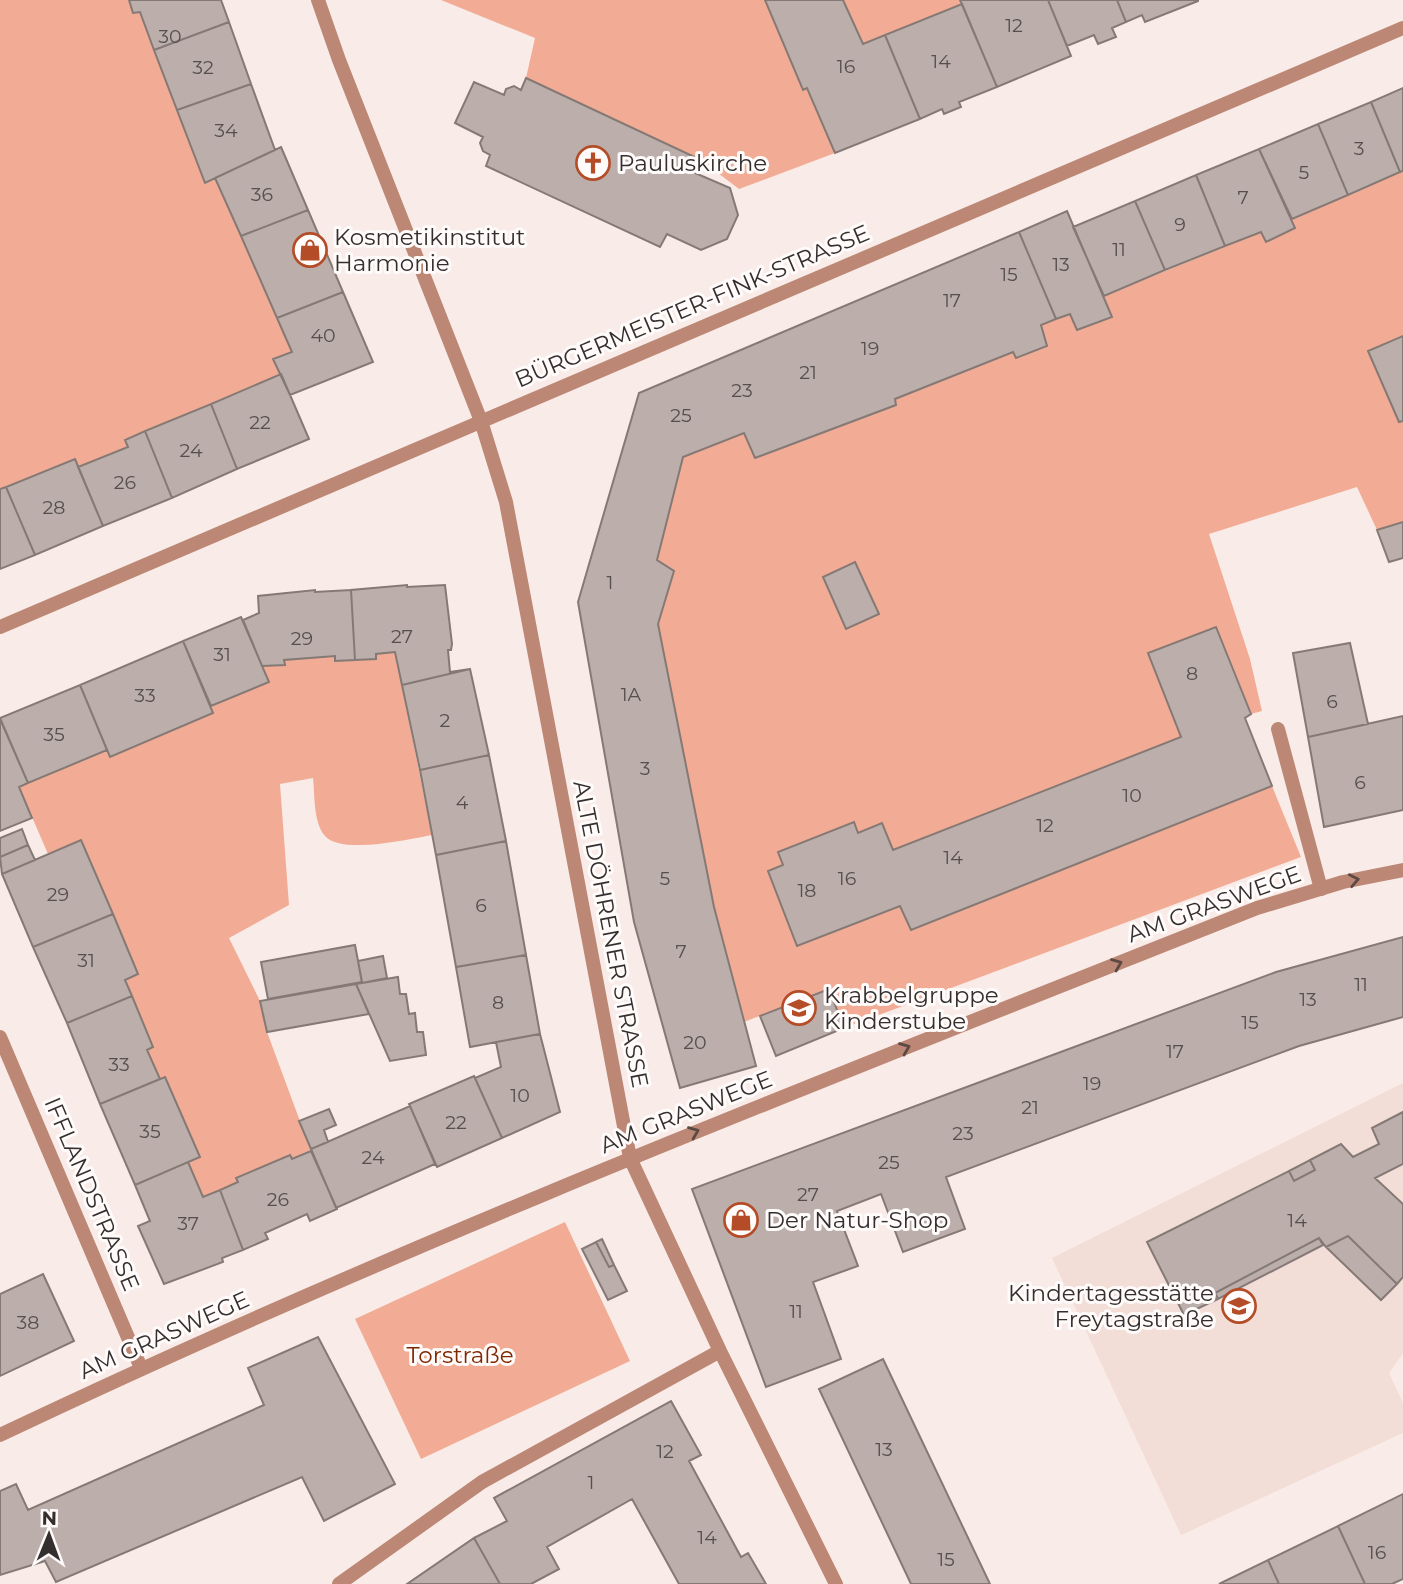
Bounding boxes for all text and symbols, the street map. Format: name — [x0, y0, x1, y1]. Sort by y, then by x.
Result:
house number: 12 — [1005, 14, 1023, 37]
house number: 30 — [158, 25, 182, 48]
house number: 14 — [931, 50, 951, 73]
house number: 16 — [837, 55, 855, 78]
house number: 32 — [192, 56, 214, 79]
house number: 34 — [214, 119, 238, 142]
house number: 3 — [1354, 137, 1364, 160]
church icon: Pauluskirche — [574, 144, 612, 182]
place label: Pauluskirche — [618, 149, 767, 177]
house number: 5 — [1299, 161, 1310, 184]
house number: 36 — [251, 183, 273, 206]
house number: 7 — [1237, 186, 1249, 209]
house number: 9 — [1174, 213, 1186, 236]
street label: BÜRGERMEISTER-FINK-STRASSE — [511, 218, 873, 394]
place label: Kosmetikinstitut Harmonie — [334, 223, 525, 277]
shop icon: Kosmetikinstitut Harmonie — [291, 231, 329, 269]
house number: 11 — [1112, 238, 1126, 261]
house number: 13 — [1052, 253, 1070, 276]
house number: 15 — [1000, 263, 1018, 286]
house number: 17 — [943, 289, 961, 312]
house number: 40 — [310, 324, 336, 347]
house number: 19 — [861, 337, 879, 360]
house number: 21 — [799, 361, 817, 384]
house number: 23 — [731, 379, 753, 402]
house number: 25 — [670, 404, 692, 427]
house number: 22 — [249, 411, 271, 434]
house number: 24 — [180, 439, 203, 462]
house number: 26 — [114, 471, 136, 494]
house number: 28 — [43, 496, 65, 519]
house number: 1 — [607, 571, 613, 594]
house number: 27 — [391, 625, 413, 648]
house number: 29 — [291, 627, 313, 650]
house number: 31 — [213, 643, 231, 666]
house number: 8 — [1186, 662, 1198, 685]
house number: 1A — [621, 683, 642, 706]
house number: 33 — [134, 684, 156, 707]
house number: 6 — [1326, 690, 1338, 713]
house number: 2 — [440, 709, 451, 732]
house number: 35 — [43, 723, 65, 746]
house number: 3 — [640, 757, 650, 780]
house number: 6 — [1354, 771, 1366, 794]
street label: ALTE DÖHRENER STRASSE — [567, 778, 655, 1090]
house number: 10 — [1122, 784, 1142, 807]
house number: 4 — [456, 791, 469, 814]
house number: 12 — [1036, 814, 1054, 837]
house number: 14 — [943, 846, 963, 869]
street label: AM GRASWEGE — [1123, 860, 1305, 948]
house number: 5 — [660, 867, 671, 890]
house number: 16 — [838, 867, 856, 890]
one-way arrow — [1348, 873, 1360, 888]
house number: 18 — [798, 879, 816, 902]
house number: 29 — [47, 883, 69, 906]
house number: 6 — [475, 894, 487, 917]
house number: 7 — [675, 940, 687, 963]
house number: 31 — [77, 949, 95, 972]
one-way arrow — [1110, 959, 1122, 973]
house number: 11 — [1354, 973, 1368, 996]
place label: Krabbelgruppe Kinderstube — [824, 981, 999, 1035]
house number: 13 — [1299, 988, 1317, 1011]
school or university icon: Krabbelgruppe Kinderstube — [780, 989, 818, 1027]
house number: 8 — [492, 991, 504, 1014]
house number: 15 — [1241, 1011, 1259, 1034]
house number: 20 — [683, 1031, 707, 1054]
house number: 17 — [1166, 1040, 1184, 1063]
one-way arrow — [899, 1043, 911, 1057]
house number: 33 — [108, 1053, 130, 1076]
street label: AM GRASWEGE — [596, 1065, 776, 1159]
house number: 19 — [1083, 1072, 1101, 1095]
house number: 10 — [510, 1084, 530, 1107]
street label: IFFLANDSTRASSE — [39, 1093, 145, 1295]
house number: 21 — [1021, 1096, 1039, 1119]
house number: 22 — [445, 1111, 467, 1134]
house number: 35 — [139, 1120, 161, 1143]
house number: 23 — [952, 1122, 974, 1145]
one-way arrow — [687, 1127, 699, 1141]
house number: 24 — [362, 1146, 385, 1169]
house number: 25 — [878, 1151, 900, 1174]
house number: 27 — [797, 1183, 819, 1206]
house number: 26 — [267, 1188, 289, 1211]
shop icon: Der Natur-Shop — [722, 1201, 760, 1239]
place label: Der Natur-Shop — [766, 1206, 948, 1234]
house number: 14 — [1287, 1209, 1307, 1232]
house number: 37 — [177, 1212, 199, 1235]
place label: Kindertagesstätte Freytagstraße — [1008, 1279, 1214, 1333]
street label: AM GRASWEGE — [75, 1285, 253, 1385]
school or university icon: Kindertagesstätte Freytagstraße — [1220, 1287, 1258, 1325]
house number: 11 — [789, 1300, 803, 1323]
house number: 38 — [17, 1311, 39, 1334]
park label: Torstraße — [406, 1341, 514, 1369]
house number: 13 — [875, 1438, 893, 1461]
house number: 12 — [656, 1440, 674, 1463]
house number: 1 — [588, 1471, 594, 1494]
north arrow — [14, 1500, 84, 1570]
text: N — [41, 1507, 57, 1530]
house number: 14 — [697, 1526, 717, 1549]
house number: 16 — [1368, 1541, 1386, 1564]
house number: 15 — [937, 1548, 955, 1571]

